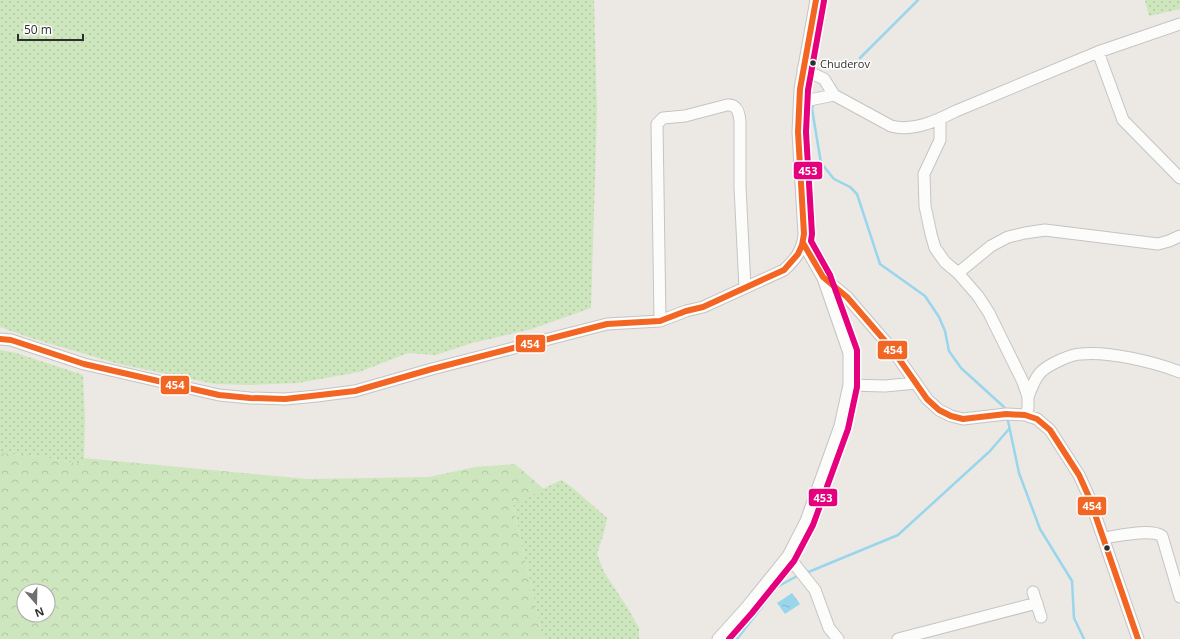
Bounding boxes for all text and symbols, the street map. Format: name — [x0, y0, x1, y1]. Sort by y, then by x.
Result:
scale bar — [18, 16, 83, 42]
text: 50 m — [24, 21, 52, 38]
place label: Chuderov — [820, 56, 870, 71]
marker: Chuderov — [808, 58, 818, 68]
line badge: 453 — [793, 161, 823, 180]
text: 453 — [799, 163, 817, 178]
line badge: 454 — [515, 334, 546, 353]
text: 454 — [521, 336, 540, 351]
line badge: 454 — [877, 340, 908, 360]
text: 454 — [884, 342, 903, 357]
line badge: 454 — [160, 375, 190, 395]
text: 454 — [166, 377, 185, 392]
line badge: 453 — [808, 488, 838, 507]
text: 453 — [814, 490, 832, 505]
line badge: 454 — [1077, 496, 1107, 516]
text: 454 — [1083, 498, 1102, 513]
unlabelled marker — [1102, 543, 1112, 553]
north arrow — [16, 583, 56, 623]
text: N — [33, 604, 46, 621]

